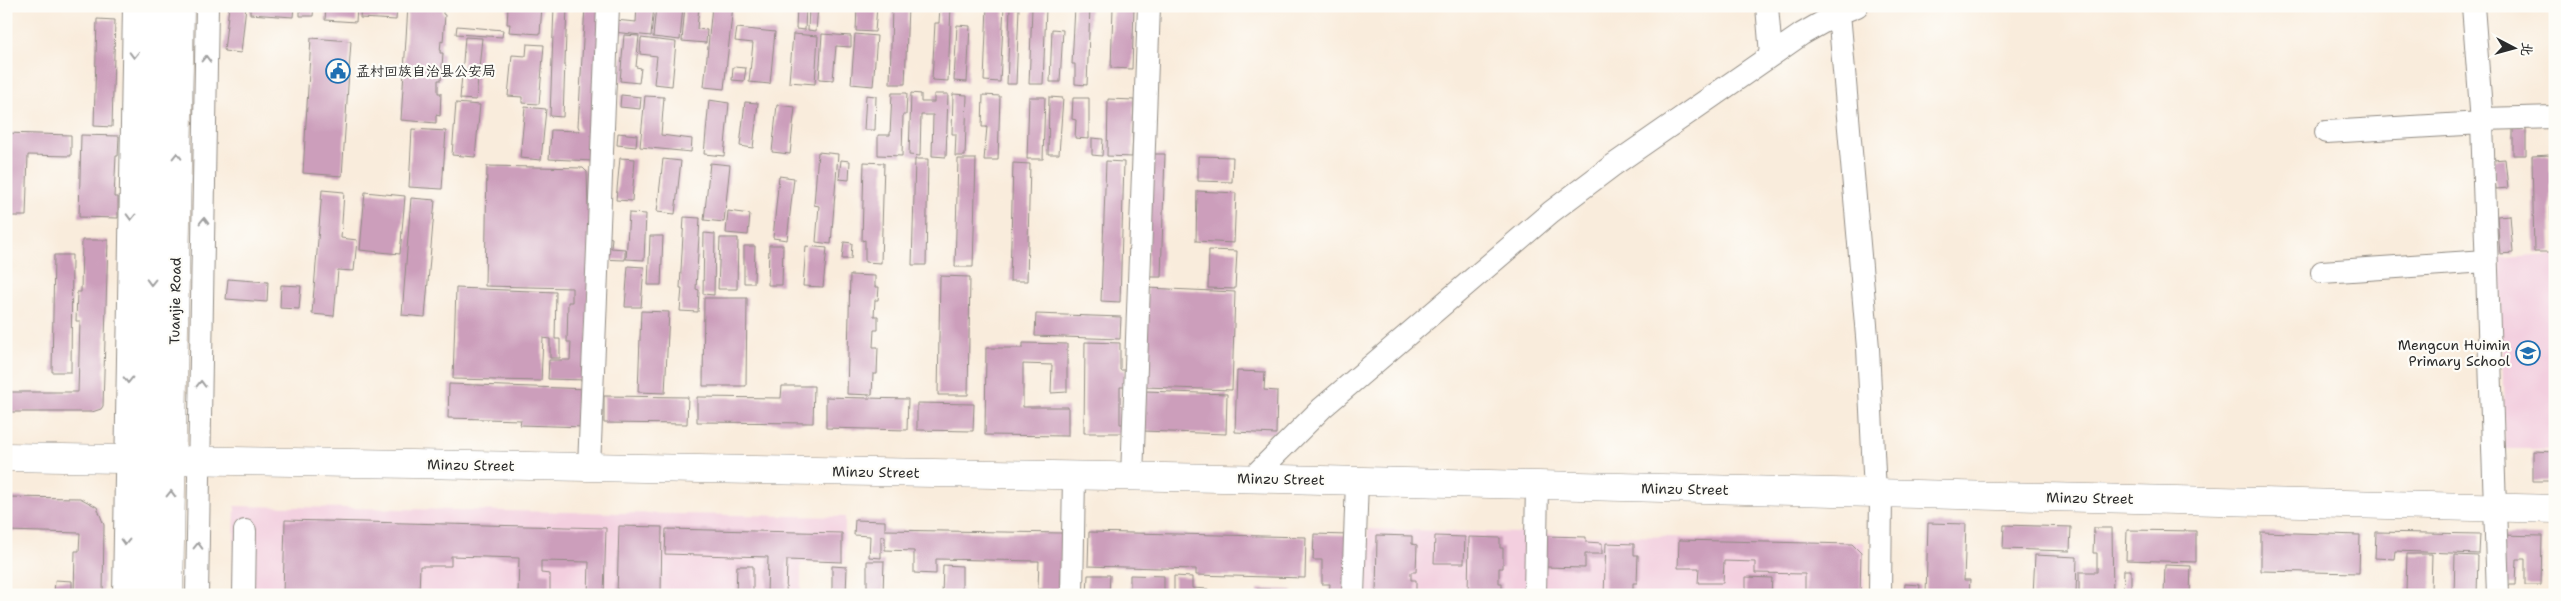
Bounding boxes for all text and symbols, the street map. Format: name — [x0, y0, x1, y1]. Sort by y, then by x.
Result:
north arrow — [2488, 22, 2538, 72]
text: 北 — [2517, 41, 2537, 57]
one-way arrow — [129, 52, 139, 59]
one-way arrow — [201, 54, 212, 62]
public building icon: 孟村回族自治县公安局 — [325, 58, 351, 84]
place label: 孟村回族自治县公安局 — [356, 62, 496, 80]
one-way arrow — [172, 152, 182, 160]
one-way arrow — [126, 214, 136, 222]
one-way arrow — [198, 217, 209, 225]
street label: Tuanjie Road — [165, 257, 185, 345]
one-way arrow — [145, 279, 156, 287]
place label: Mengcun Huimin Primary School — [2398, 336, 2511, 370]
school or university icon: Mengcun Huimin Primary School — [2515, 340, 2541, 366]
one-way arrow — [123, 376, 133, 384]
one-way arrow — [195, 379, 206, 387]
street label: Minzu Street — [427, 455, 515, 475]
street label: Minzu Street — [832, 462, 920, 482]
street label: Minzu Street — [1237, 469, 1325, 489]
street label: Minzu Street — [1641, 479, 1729, 499]
street label: Minzu Street — [2046, 488, 2134, 508]
one-way arrow — [166, 489, 176, 497]
one-way arrow — [120, 539, 130, 547]
one-way arrow — [192, 542, 203, 550]

